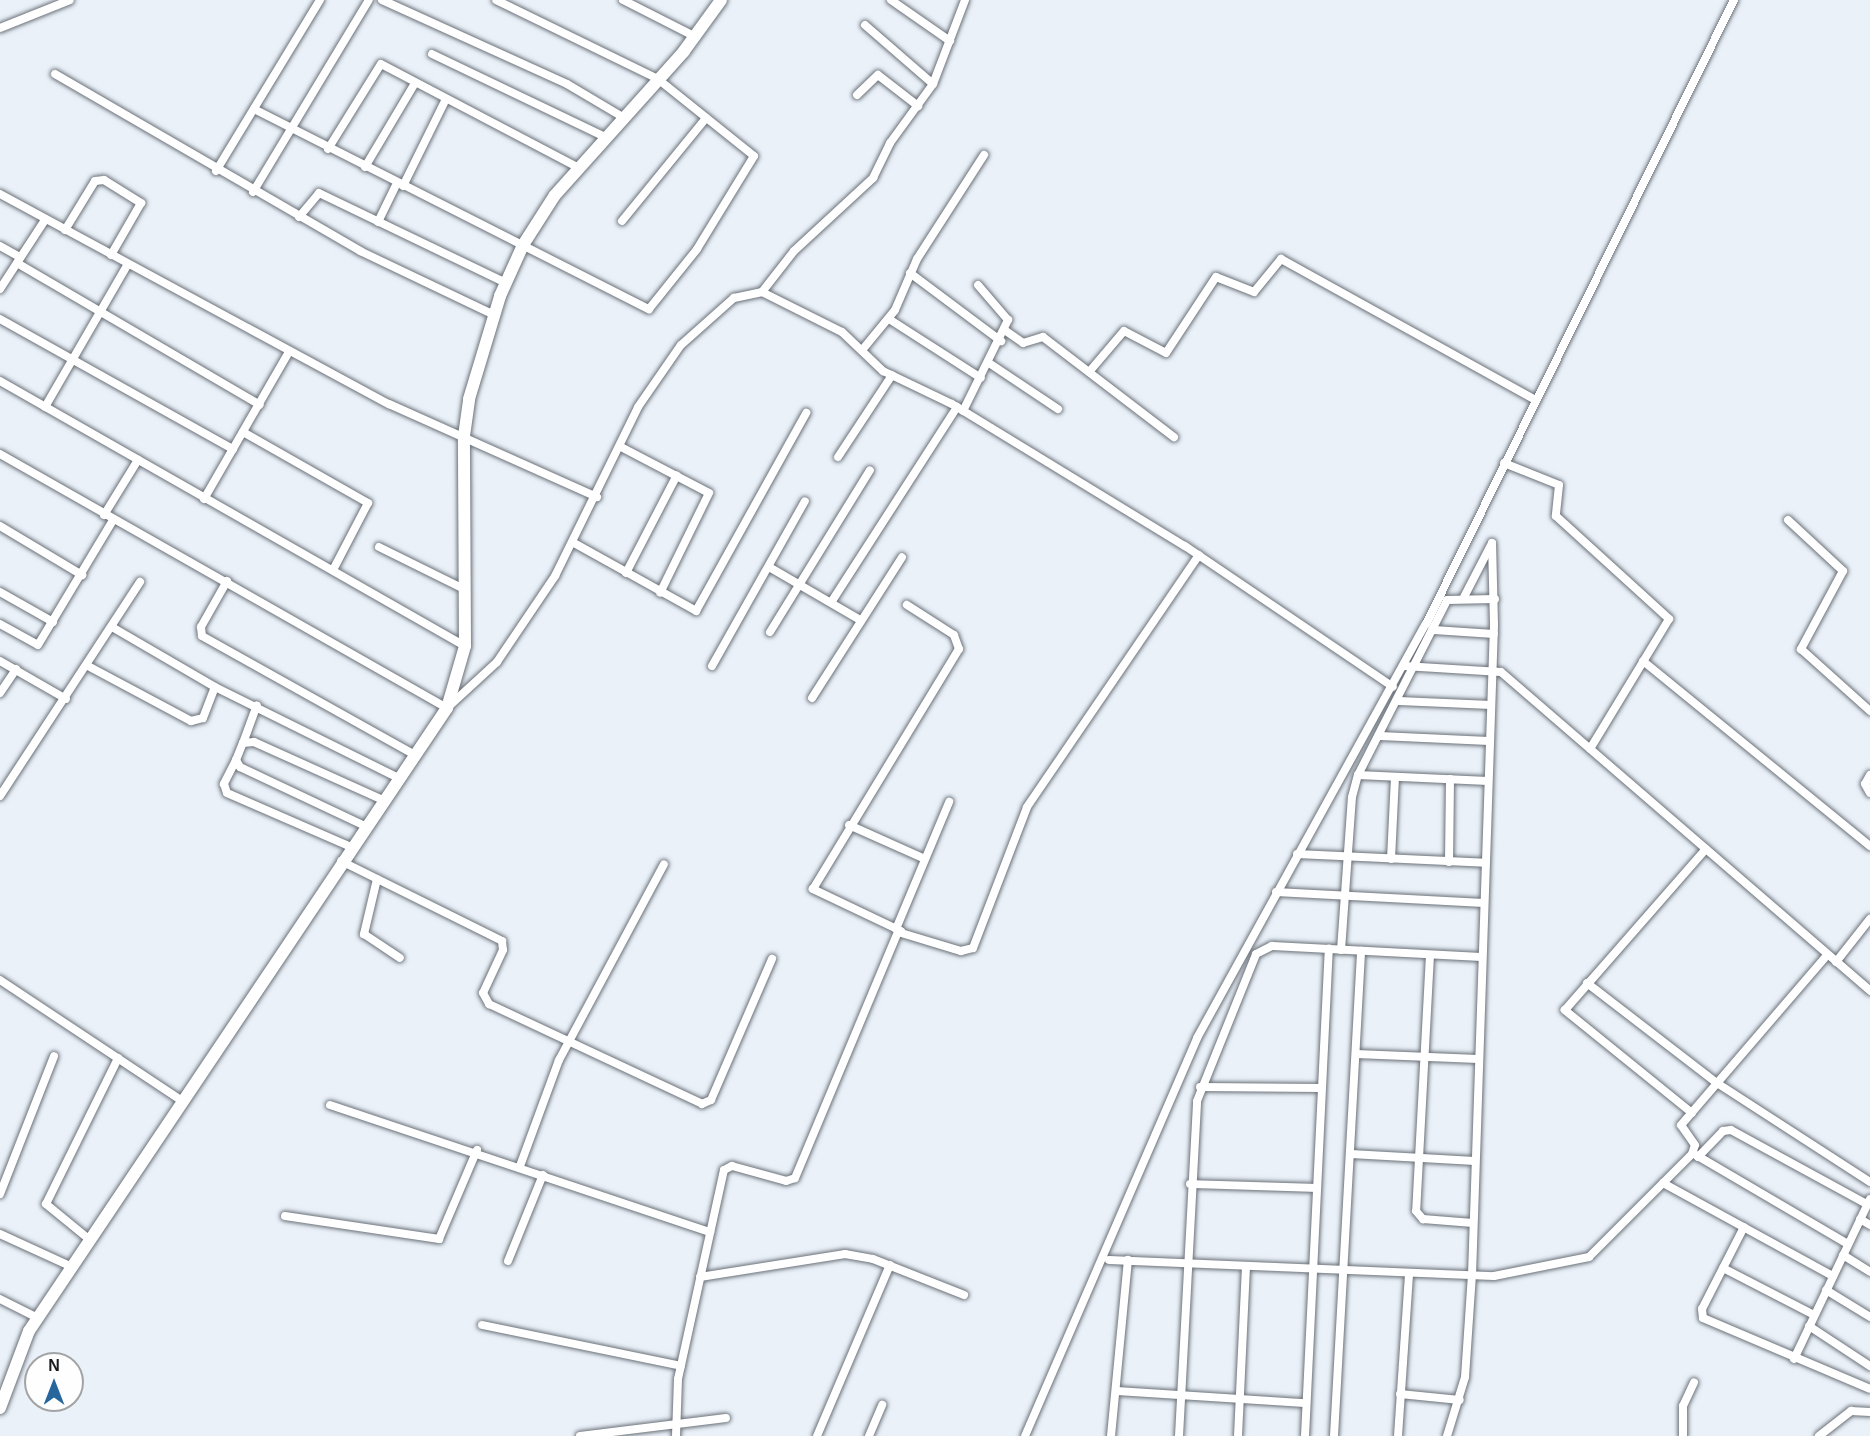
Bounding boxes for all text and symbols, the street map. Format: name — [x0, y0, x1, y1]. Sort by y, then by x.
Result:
north arrow — [24, 1352, 84, 1412]
text: N — [48, 1357, 60, 1374]

